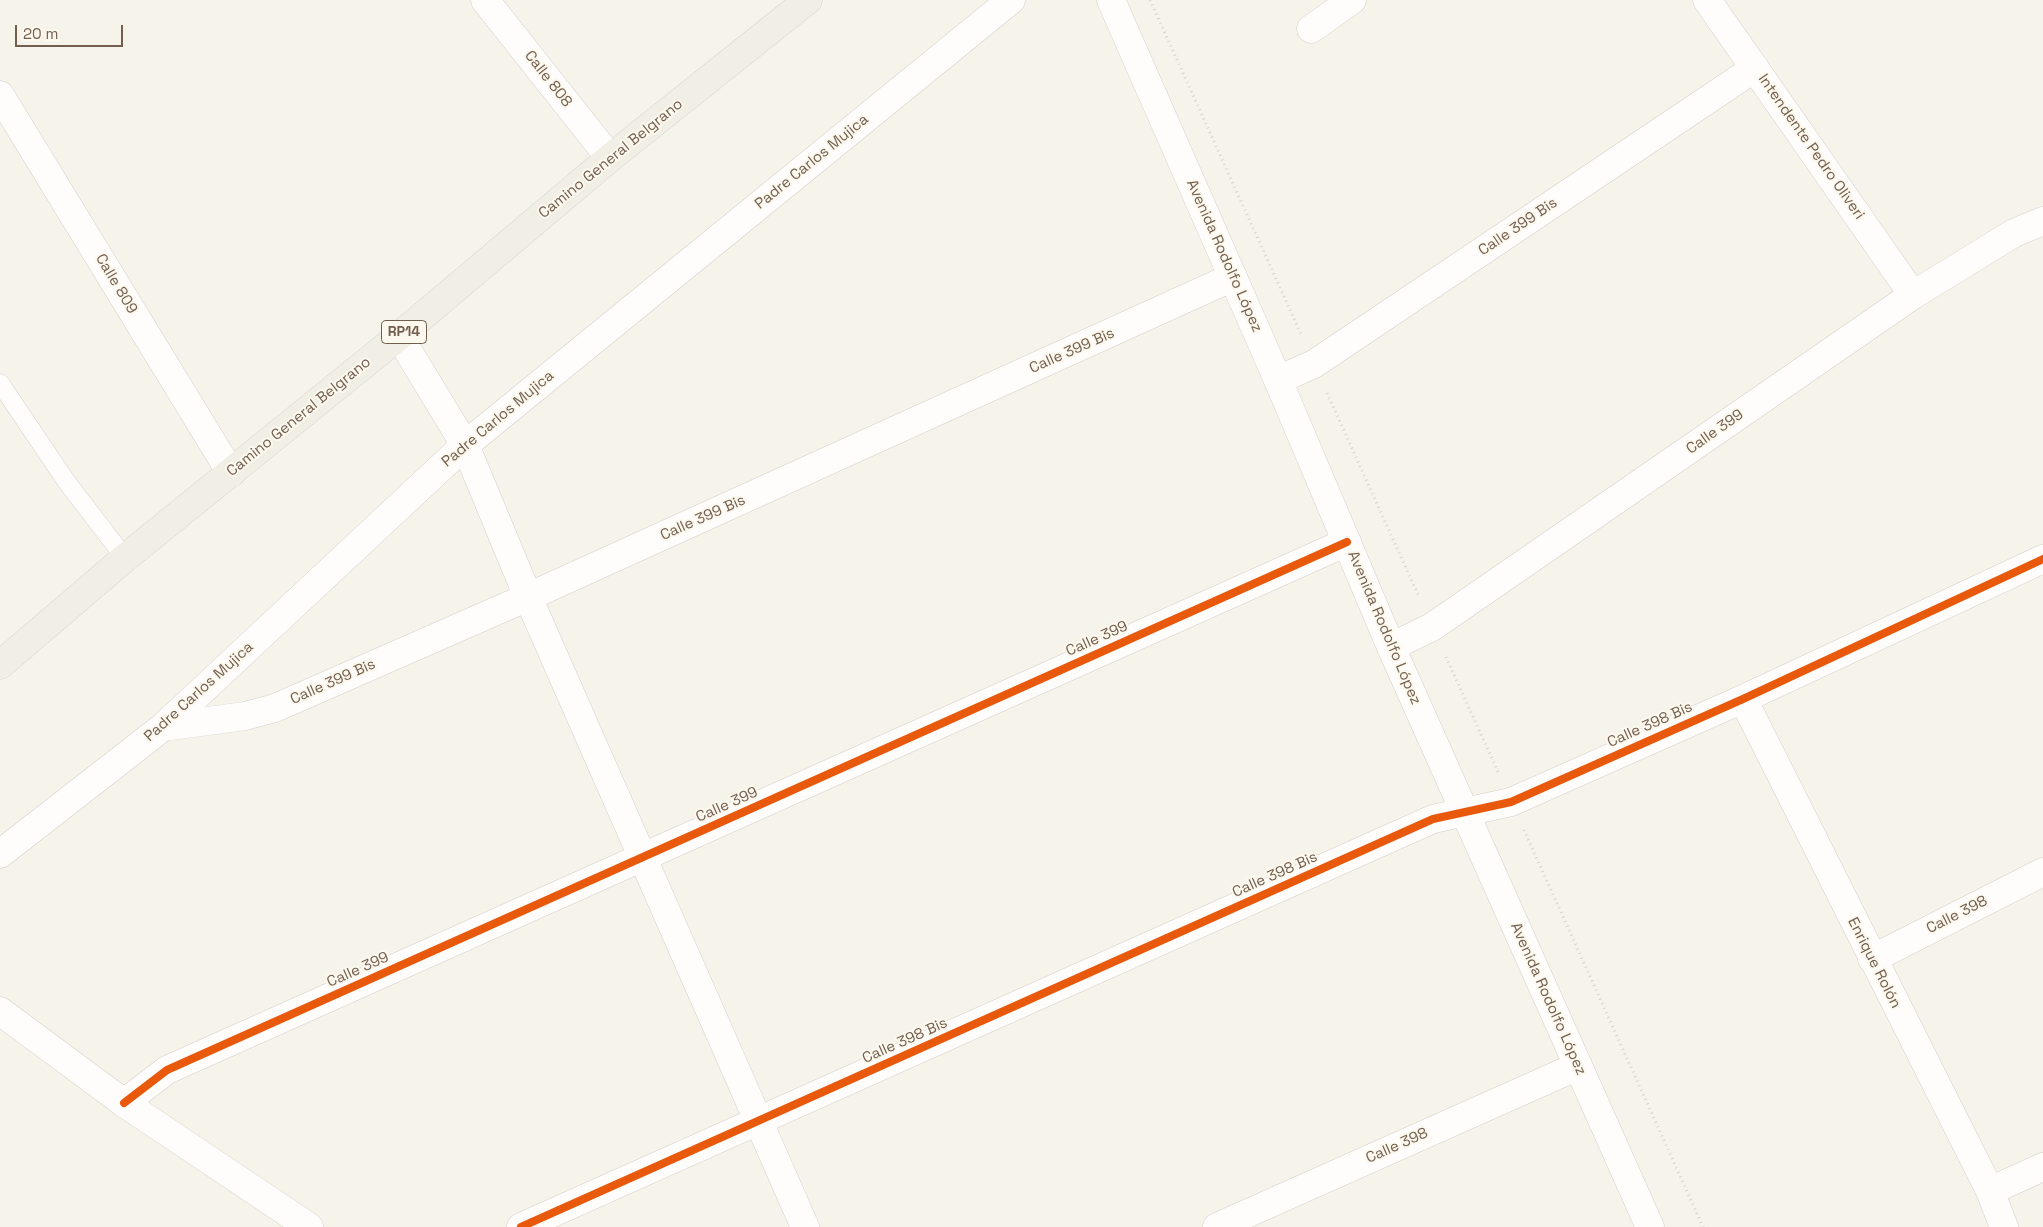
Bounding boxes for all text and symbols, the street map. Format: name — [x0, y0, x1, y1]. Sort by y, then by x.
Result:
scale bar — [18, 15, 125, 47]
text: 20 m — [23, 24, 58, 43]
street label: Calle 808 — [520, 47, 576, 111]
street label: Intendente Pedro Oliveri — [1754, 71, 1868, 223]
street label: Camino General Belgrano — [535, 95, 687, 223]
street label: Padre Carlos Mujica — [752, 111, 872, 213]
street label: Avenida Rodolfo López — [1182, 177, 1266, 335]
street label: Calle 399 Bis — [1475, 194, 1561, 260]
street label: Calle 809 — [91, 251, 141, 317]
road number: RP14 — [382, 321, 426, 344]
street label: Calle 399 Bis — [1027, 324, 1117, 378]
street label: Camino General Belgrano — [223, 353, 375, 481]
street label: Padre Carlos Mujica — [438, 367, 558, 471]
street label: Calle 399 — [1683, 406, 1747, 458]
street label: Calle 399 Bis — [658, 491, 748, 545]
street label: Avenida Rodolfo López — [1343, 549, 1425, 707]
street label: Calle 399 — [1063, 617, 1131, 661]
street label: Padre Carlos Mujica — [141, 638, 257, 746]
street label: Calle 399 Bis — [288, 655, 378, 709]
street label: Calle 398 Bis — [1605, 698, 1695, 752]
street label: Calle 399 — [693, 783, 761, 827]
street label: Calle 398 Bis — [1230, 848, 1320, 902]
street label: Calle 398 — [1924, 892, 1990, 938]
street label: Enrique Rolón — [1843, 915, 1905, 1011]
street label: Avenida Rodolfo López — [1506, 920, 1590, 1078]
street label: Calle 399 — [324, 948, 392, 992]
street label: Calle 398 Bis — [860, 1014, 950, 1068]
street label: Calle 398 — [1363, 1124, 1431, 1168]

